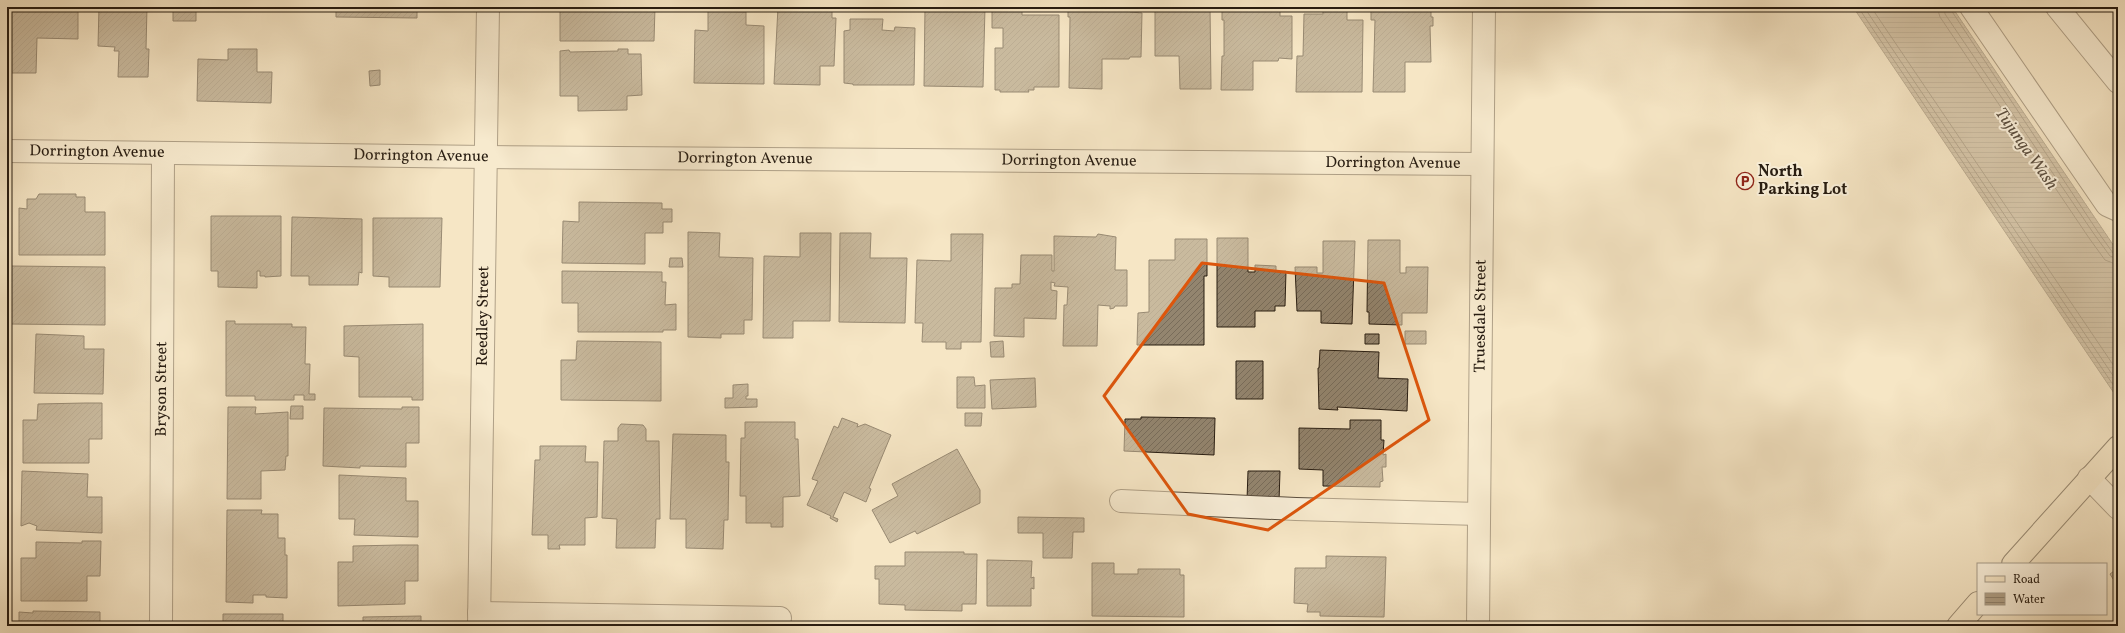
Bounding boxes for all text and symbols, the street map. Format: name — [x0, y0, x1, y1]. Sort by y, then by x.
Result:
water label: Tujunga Wash — [1989, 103, 2063, 195]
street label: Dorrington Avenue — [29, 140, 165, 164]
street label: Dorrington Avenue — [353, 144, 489, 168]
street label: Dorrington Avenue — [677, 147, 813, 170]
street label: Dorrington Avenue — [1001, 150, 1137, 173]
street label: Dorrington Avenue — [1325, 152, 1461, 175]
place label: North Parking Lot — [1758, 161, 1847, 201]
parking icon: North Parking Lot — [1735, 171, 1755, 191]
street label: Truesdale Street — [1469, 259, 1493, 373]
street label: Reedley Street — [472, 265, 495, 366]
street label: Bryson Street — [151, 341, 173, 437]
legend — [1977, 563, 2107, 615]
text: Road — [2013, 572, 2040, 588]
text: Water — [2013, 592, 2045, 608]

